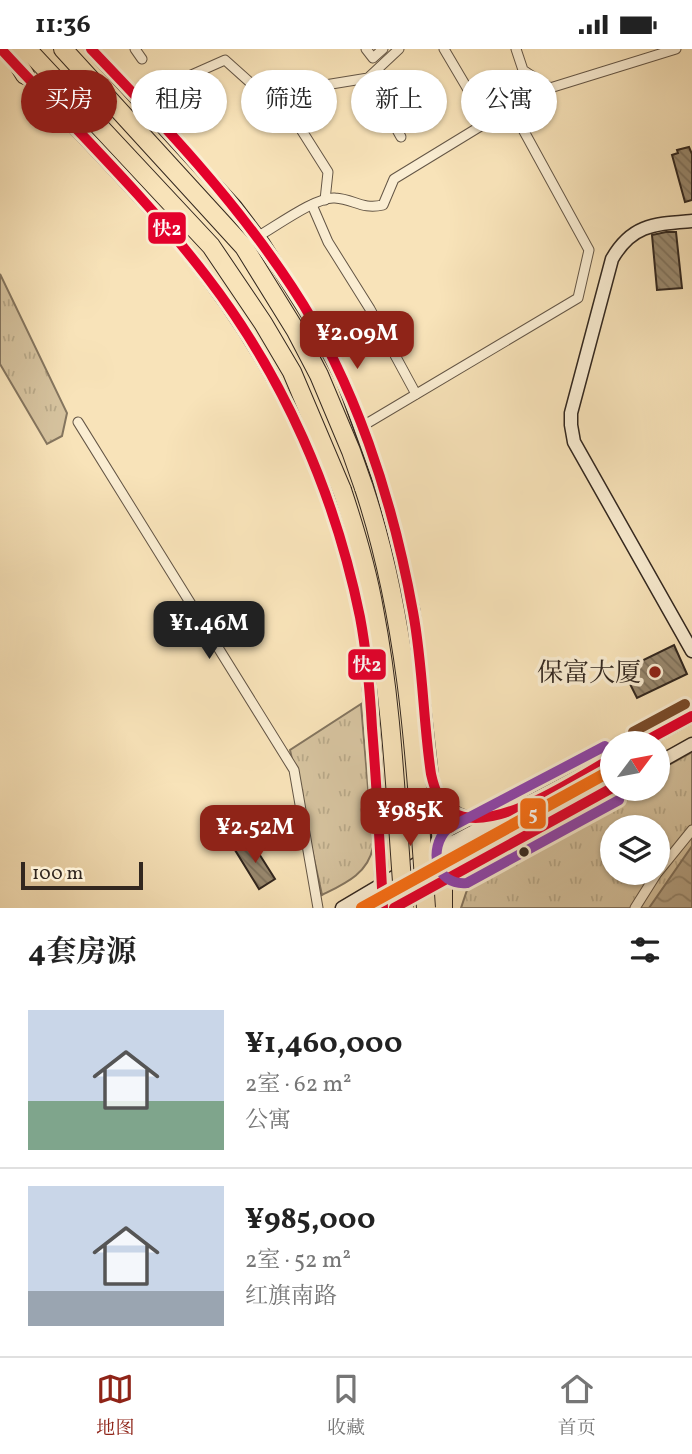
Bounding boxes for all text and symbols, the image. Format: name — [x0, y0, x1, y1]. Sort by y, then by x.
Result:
text: 11:36 — [35, 7, 91, 43]
chip: 买房 — [21, 70, 117, 133]
chip: 租房 — [131, 70, 227, 133]
chip: 筛选 — [241, 70, 337, 133]
chip: 新上 — [351, 70, 447, 133]
chip: 公寓 — [461, 70, 557, 133]
line badge: 快2 — [147, 211, 187, 245]
text: 快2 — [153, 217, 182, 243]
pin: ¥2.09M — [300, 311, 414, 371]
text: ¥2.09M — [316, 318, 398, 350]
pin: ¥1.46M — [152, 601, 266, 661]
text: ¥1.46M — [170, 608, 249, 640]
line badge: 快2 — [347, 648, 387, 681]
text: 快2 — [353, 653, 382, 679]
place label: 保富大厦 — [537, 656, 641, 692]
marker: 保富大厦 — [647, 664, 663, 680]
north arrow — [600, 731, 670, 801]
map controls — [600, 731, 670, 885]
pin: ¥985K — [361, 789, 459, 848]
text: ¥985K — [376, 795, 444, 827]
line badge: 5 — [519, 797, 547, 830]
text: 5 — [528, 802, 538, 828]
pin: ¥2.52M — [198, 805, 312, 865]
text: ¥2.52M — [216, 812, 294, 844]
button: layers — [600, 815, 670, 885]
unlabelled marker — [517, 845, 531, 859]
scale bar — [21, 859, 144, 891]
text: 100 m — [32, 861, 83, 887]
icon: filters — [626, 931, 664, 969]
text: 4套房源 — [28, 932, 136, 974]
text: ¥1,460,000 — [245, 1023, 402, 1065]
icon: home — [84, 1038, 168, 1122]
text: 2室 · 62 m² — [245, 1069, 352, 1101]
text: 公寓 — [245, 1105, 291, 1137]
text: ¥985,000 — [245, 1199, 375, 1241]
icon: home — [84, 1214, 168, 1298]
text: 2室 · 52 m² — [245, 1245, 351, 1277]
text: 红旗南路 — [245, 1281, 337, 1313]
tab: 地图 — [96, 1370, 134, 1442]
tab: 收藏 — [327, 1370, 365, 1442]
tab: 首页 — [558, 1370, 596, 1442]

